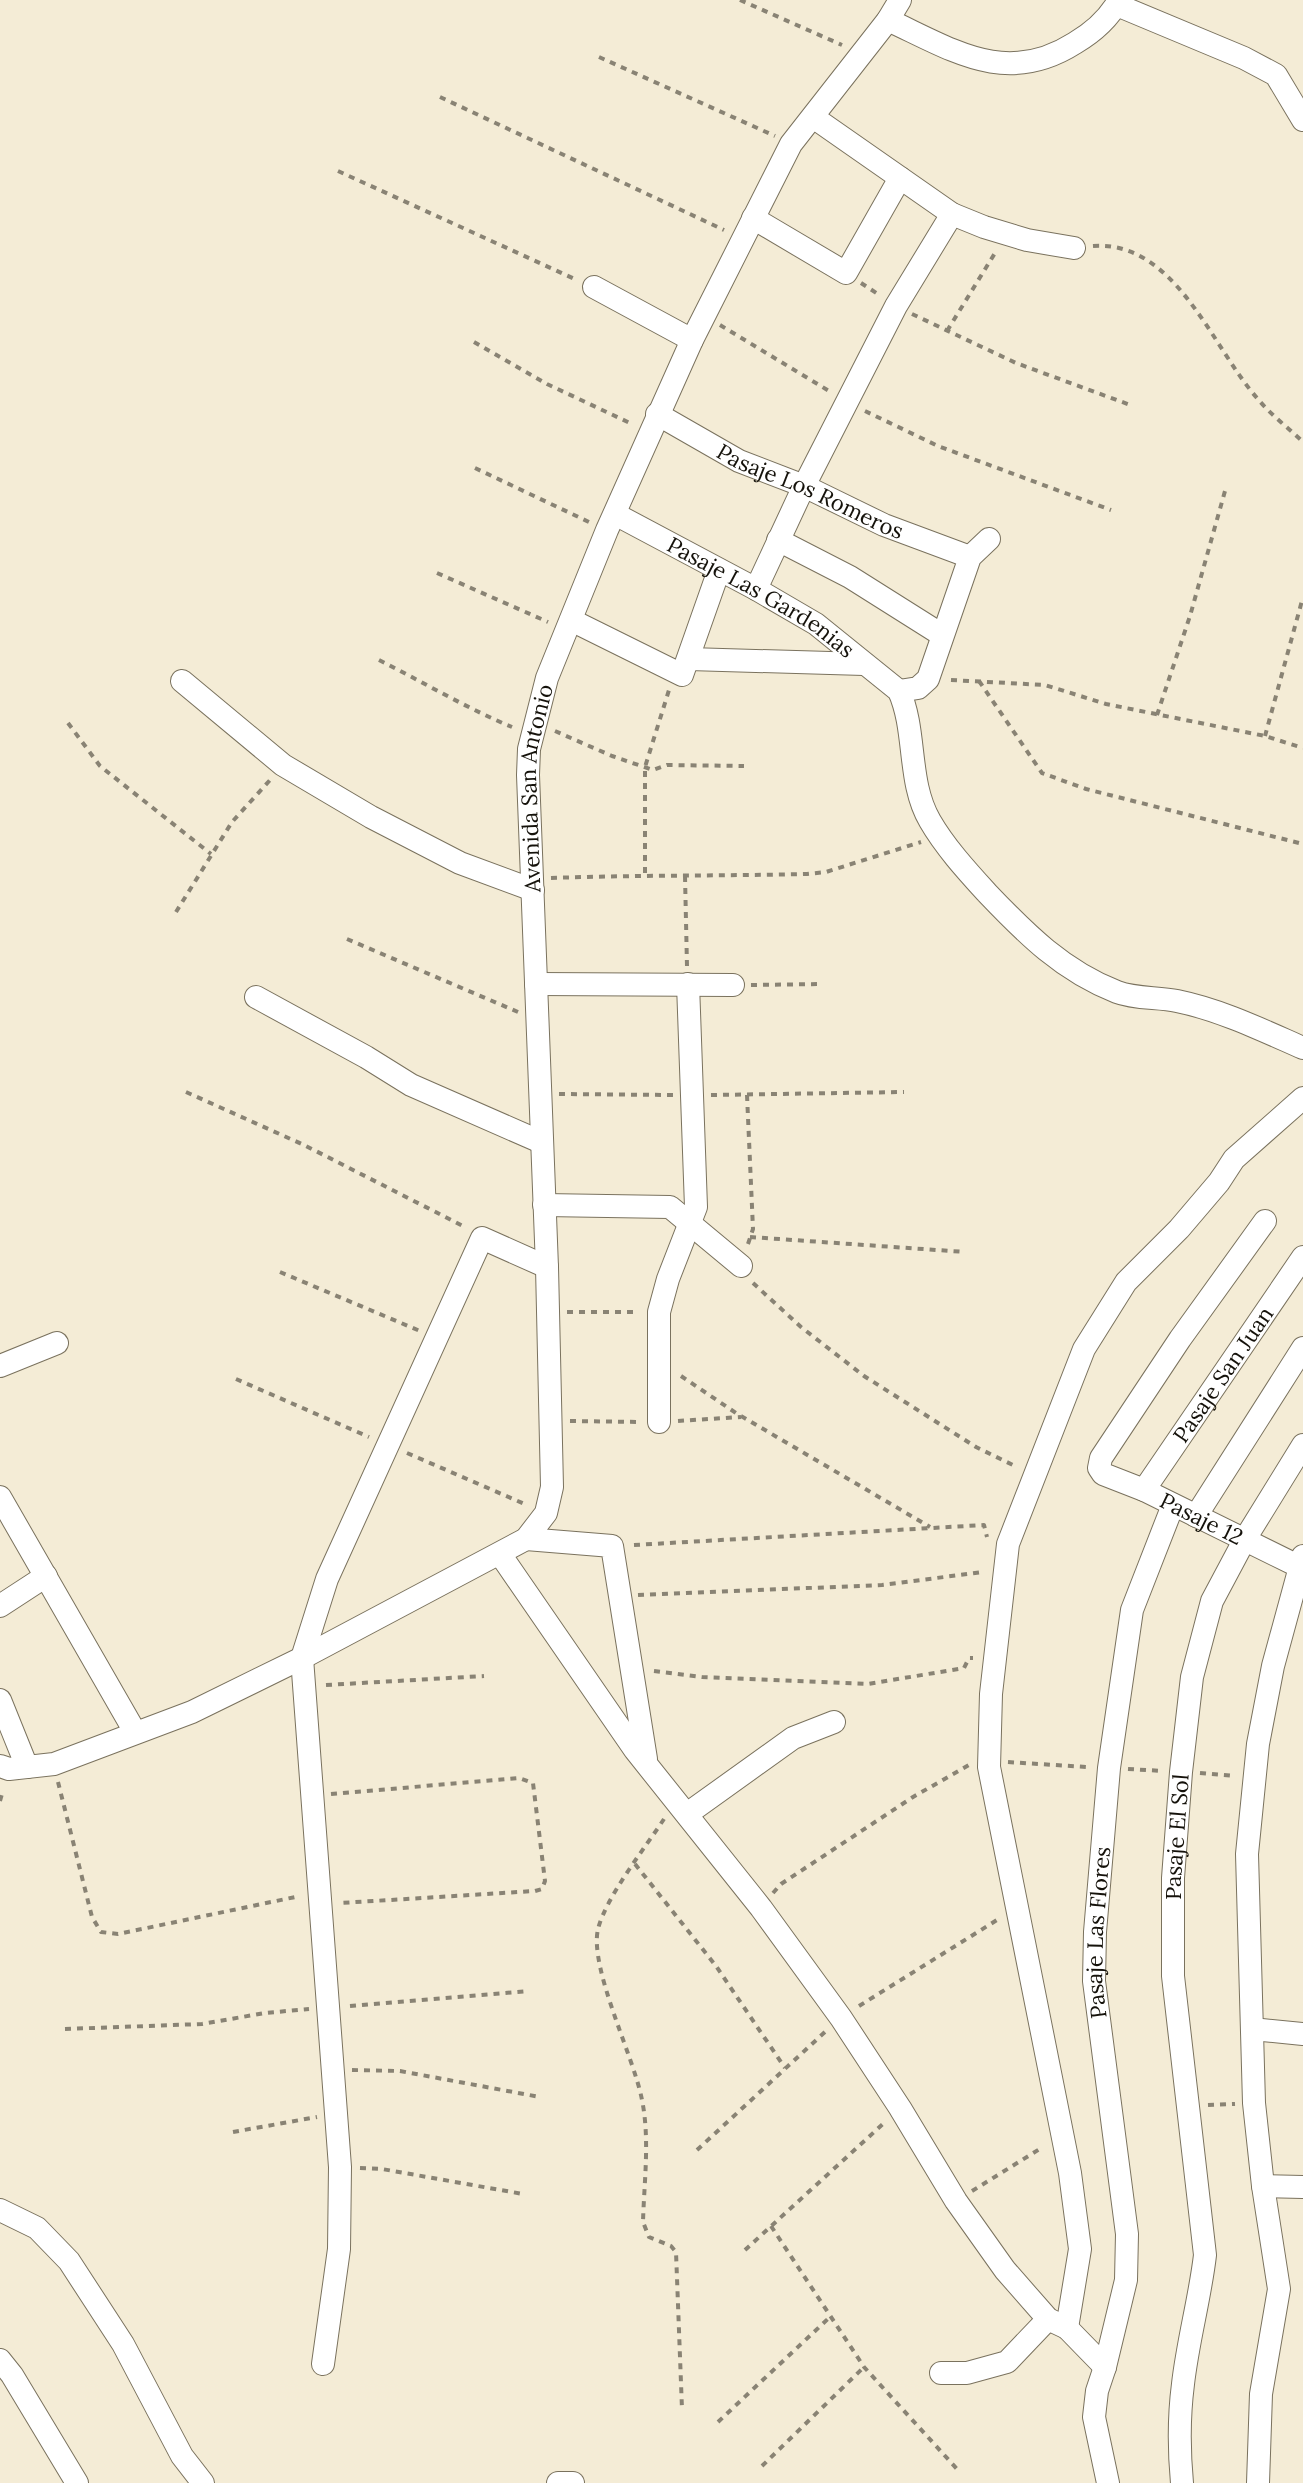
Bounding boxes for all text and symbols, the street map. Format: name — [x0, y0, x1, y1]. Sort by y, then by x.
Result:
street label: Pasaje Los Romeros — [712, 437, 907, 545]
street label: Pasaje Las Gardenias — [662, 530, 860, 664]
street label: Avenida San Antonio — [514, 681, 559, 894]
street label: Pasaje San Juan — [1167, 1301, 1279, 1448]
street label: Pasaje 12 — [1155, 1486, 1248, 1551]
street label: Pasaje El Sol — [1159, 1773, 1195, 1900]
street label: Pasaje Las Flores — [1080, 1845, 1116, 2020]

